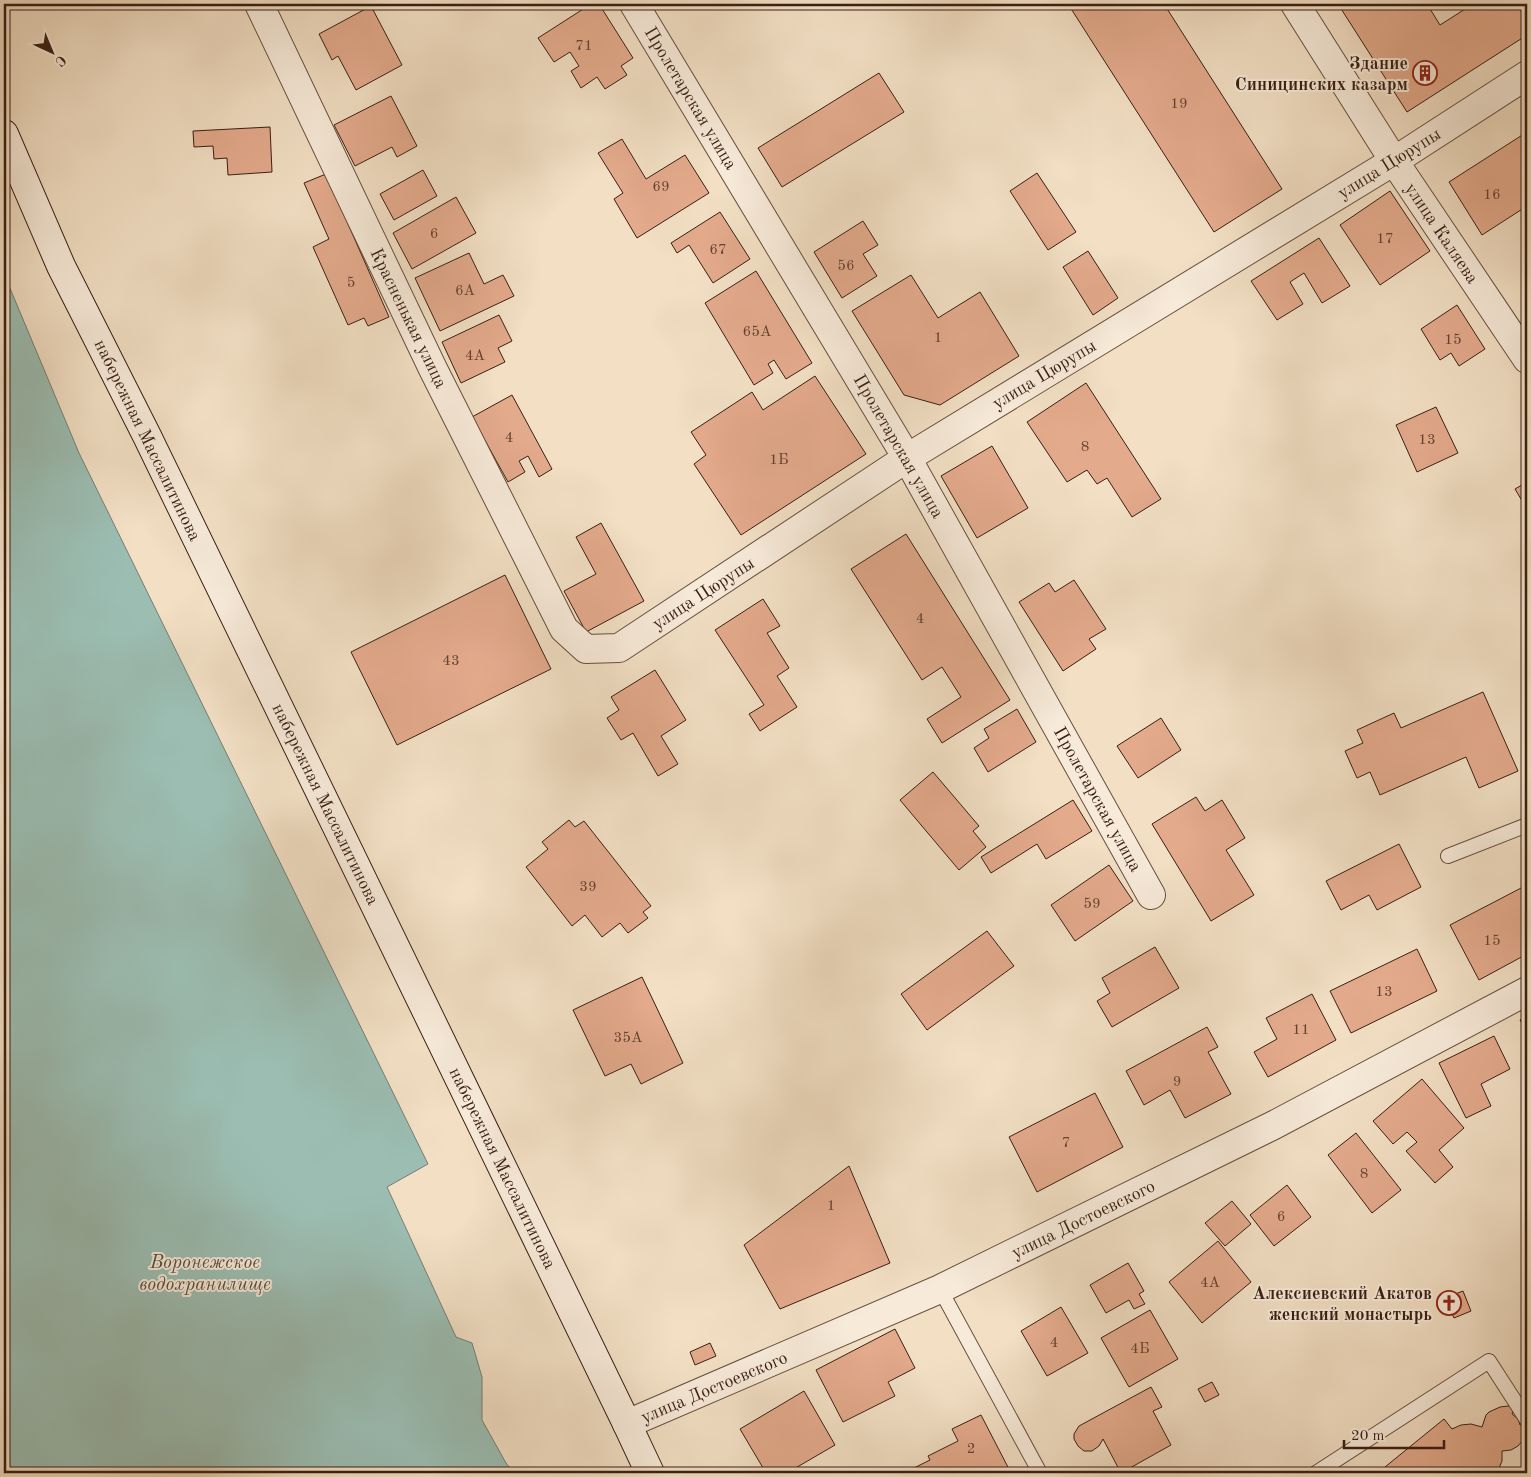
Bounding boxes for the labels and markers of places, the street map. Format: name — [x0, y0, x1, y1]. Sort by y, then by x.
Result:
place label: Здание Синицинских казарм — [1235, 55, 1408, 94]
building icon: Здание Синицинских казарм — [1412, 60, 1438, 86]
place label: Алексиевский Акатов женский монастырь — [1252, 1285, 1432, 1324]
church icon: Алексиевский Акатов женский монастырь — [1436, 1290, 1462, 1316]

